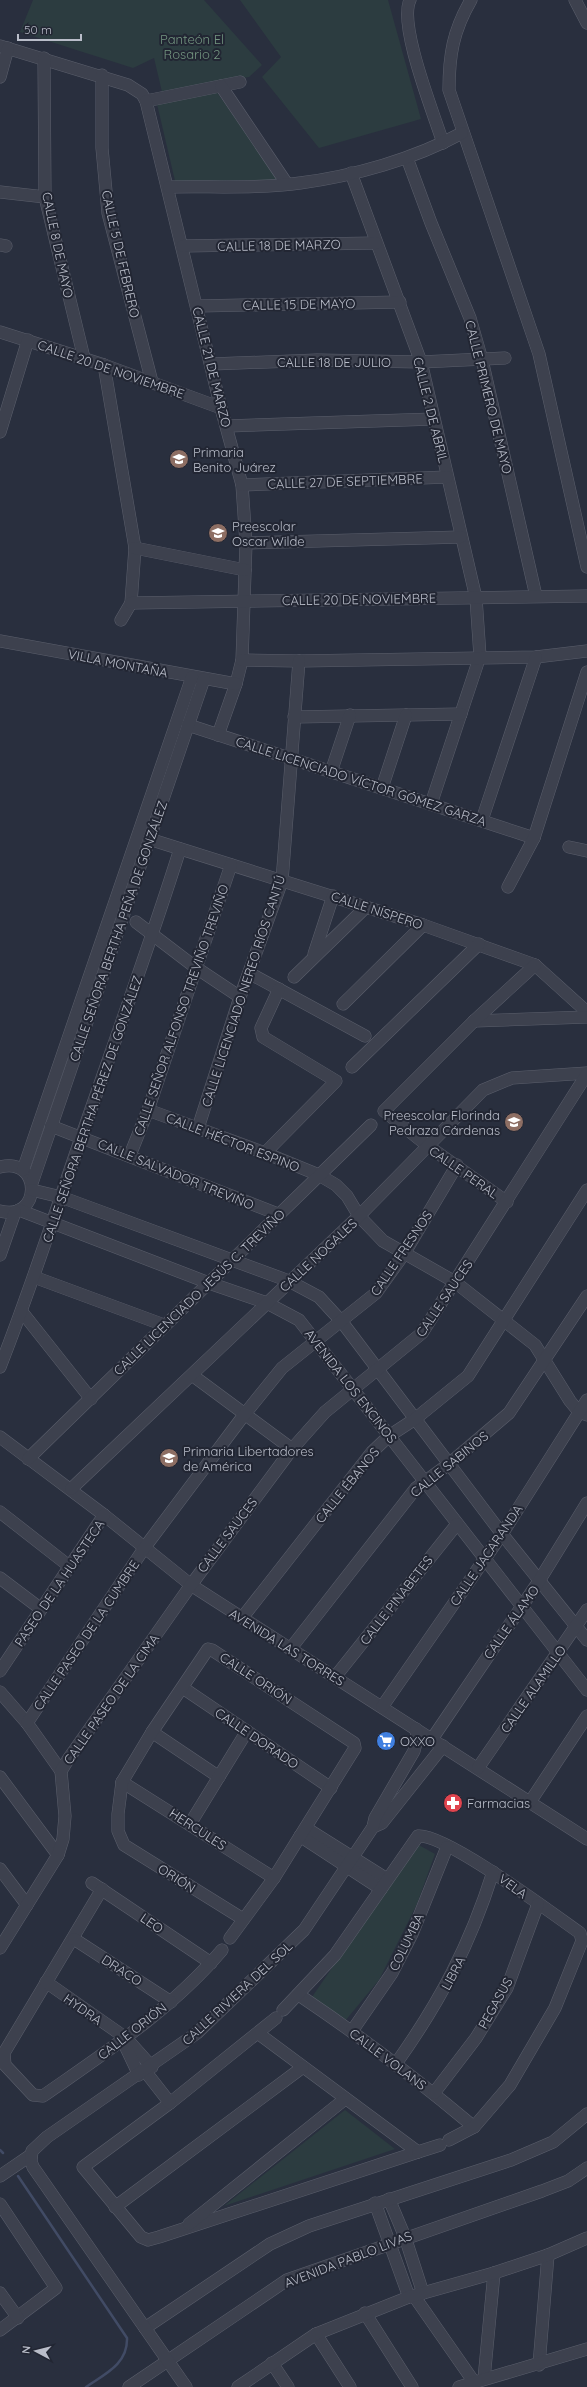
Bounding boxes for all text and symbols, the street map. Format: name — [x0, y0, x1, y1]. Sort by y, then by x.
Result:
scale bar — [18, 16, 81, 42]
text: 50 m — [24, 22, 52, 37]
park label: Panteón El Rosario 2 — [160, 31, 224, 62]
street label: CALLE 5 DE FEBRERO — [99, 189, 143, 319]
street label: CALLE 8 DE MAYO — [39, 191, 77, 300]
street label: CALLE 18 DE MARZO — [217, 236, 341, 254]
street label: CALLE 15 DE MAYO — [242, 295, 356, 313]
street label: CALLE 21 DE MARZO — [189, 305, 235, 429]
street label: CALLE PRIMERO DE MAYO — [462, 319, 516, 475]
street label: CALLE 20 DE NOVIEMBRE — [35, 336, 187, 402]
street label: CALLE 18 DE JULIO — [277, 354, 391, 370]
street label: CALLE 2 DE ABRIL — [410, 355, 452, 465]
place label: Primaria Benito Juárez — [193, 444, 276, 475]
school or university icon: Primaria Benito Juárez — [168, 448, 190, 470]
street label: CALLE 27 DE SEPTIEMBRE — [267, 470, 423, 492]
place label: Preescolar Oscar Wilde — [232, 518, 305, 549]
school or university icon: Preescolar Oscar Wilde — [207, 522, 229, 544]
street label: CALLE 20 DE NOVIEMBRE — [282, 590, 436, 608]
street label: VILLA MONTAÑA — [67, 645, 170, 681]
street label: CALLE LICENCIADO VÍCTOR GÓMEZ GARZA — [234, 733, 489, 829]
street label: CALLE SEÑORA BERTHA PEÑA DE GONZÁLEZ — [66, 799, 170, 1063]
street label: CALLE LICENCIADO NEREO RÍOS CANTÚ — [198, 873, 288, 1109]
street label: CALLE SEÑOR ALFONSO TREVIÑO TREVIÑO — [130, 882, 232, 1138]
street label: CALLE NÍSPERO — [329, 888, 425, 932]
street label: CALLE SEÑORA BERTHA PÉREZ DE GONZÁLEZ — [39, 973, 145, 1245]
place label: Preescolar Florinda Pedraza Cárdenas — [384, 1107, 500, 1138]
street label: CALLE HÉCTOR ESPINO — [164, 1109, 302, 1175]
school or university icon: Preescolar Florinda Pedraza Cárdenas — [503, 1111, 525, 1133]
street label: CALLE SALVADOR TREVIÑO — [96, 1135, 256, 1213]
street label: CALLE PERAL — [426, 1142, 502, 1202]
street label: CALLE LICENCIADO JESÚS C. TREVIÑO — [110, 1206, 288, 1378]
street label: CALLE FRESNOS — [367, 1207, 435, 1299]
street label: CALLE NOGALES — [276, 1215, 360, 1295]
street label: CALLE SAUCES — [412, 1256, 476, 1340]
street label: AVENIDA LOS ENCINOS — [302, 1326, 400, 1446]
street label: CALLE SABINOS — [407, 1428, 491, 1500]
place label: Primaria Libertadores de América — [183, 1443, 314, 1474]
street label: CALLE ÉBANOS — [312, 1444, 382, 1526]
school or university icon: Primaria Libertadores de América — [158, 1447, 180, 1469]
street label: CALLE SAUCES — [194, 1494, 260, 1576]
street label: CALLE JACARANDA — [446, 1501, 526, 1609]
street label: PASEO DE LA HUASTECA — [11, 1516, 108, 1649]
street label: CALLE PINABETES — [356, 1552, 436, 1648]
street label: CALLE PASEO DE LA CUMBRE — [30, 1557, 142, 1713]
street label: CALLE ÁLAMO — [480, 1582, 542, 1662]
street label: AVENIDA LAS TORRES — [226, 1605, 348, 1689]
street label: CALLE PASEO DE LA CIMA — [60, 1630, 163, 1767]
street label: CALLE ALAMILLO — [497, 1642, 569, 1736]
street label: CALLE ORIÓN — [217, 1649, 295, 1707]
street label: CALLE DORADO — [212, 1704, 302, 1772]
supermarket icon: OXXO — [375, 1730, 397, 1752]
place label: OXXO — [400, 1733, 435, 1749]
pharmacy icon: Farmacias — [442, 1792, 464, 1814]
place label: Farmacias — [467, 1795, 530, 1811]
street label: HERCULES — [167, 1805, 229, 1853]
street label: ORIÓN — [155, 1860, 199, 1896]
street label: VELA — [496, 1870, 531, 1902]
street label: LEO — [137, 1910, 167, 1936]
street label: COLUMBA — [385, 1910, 427, 1973]
street label: CALLE RIVIERA DEL SOL — [179, 1938, 296, 2048]
street label: DRACO — [99, 1951, 145, 1989]
street label: LIBRA — [438, 1953, 469, 1993]
street label: PEGASUS — [474, 1974, 516, 2032]
street label: HYDRA — [61, 1990, 106, 2028]
street label: CALLE ORIÓN — [94, 1999, 170, 2063]
street label: CALLE VOLANS — [346, 2025, 430, 2093]
street label: AVENIDA PABLO LIVAS — [282, 2227, 414, 2291]
north arrow — [16, 2331, 56, 2371]
text: N — [19, 2345, 34, 2355]

